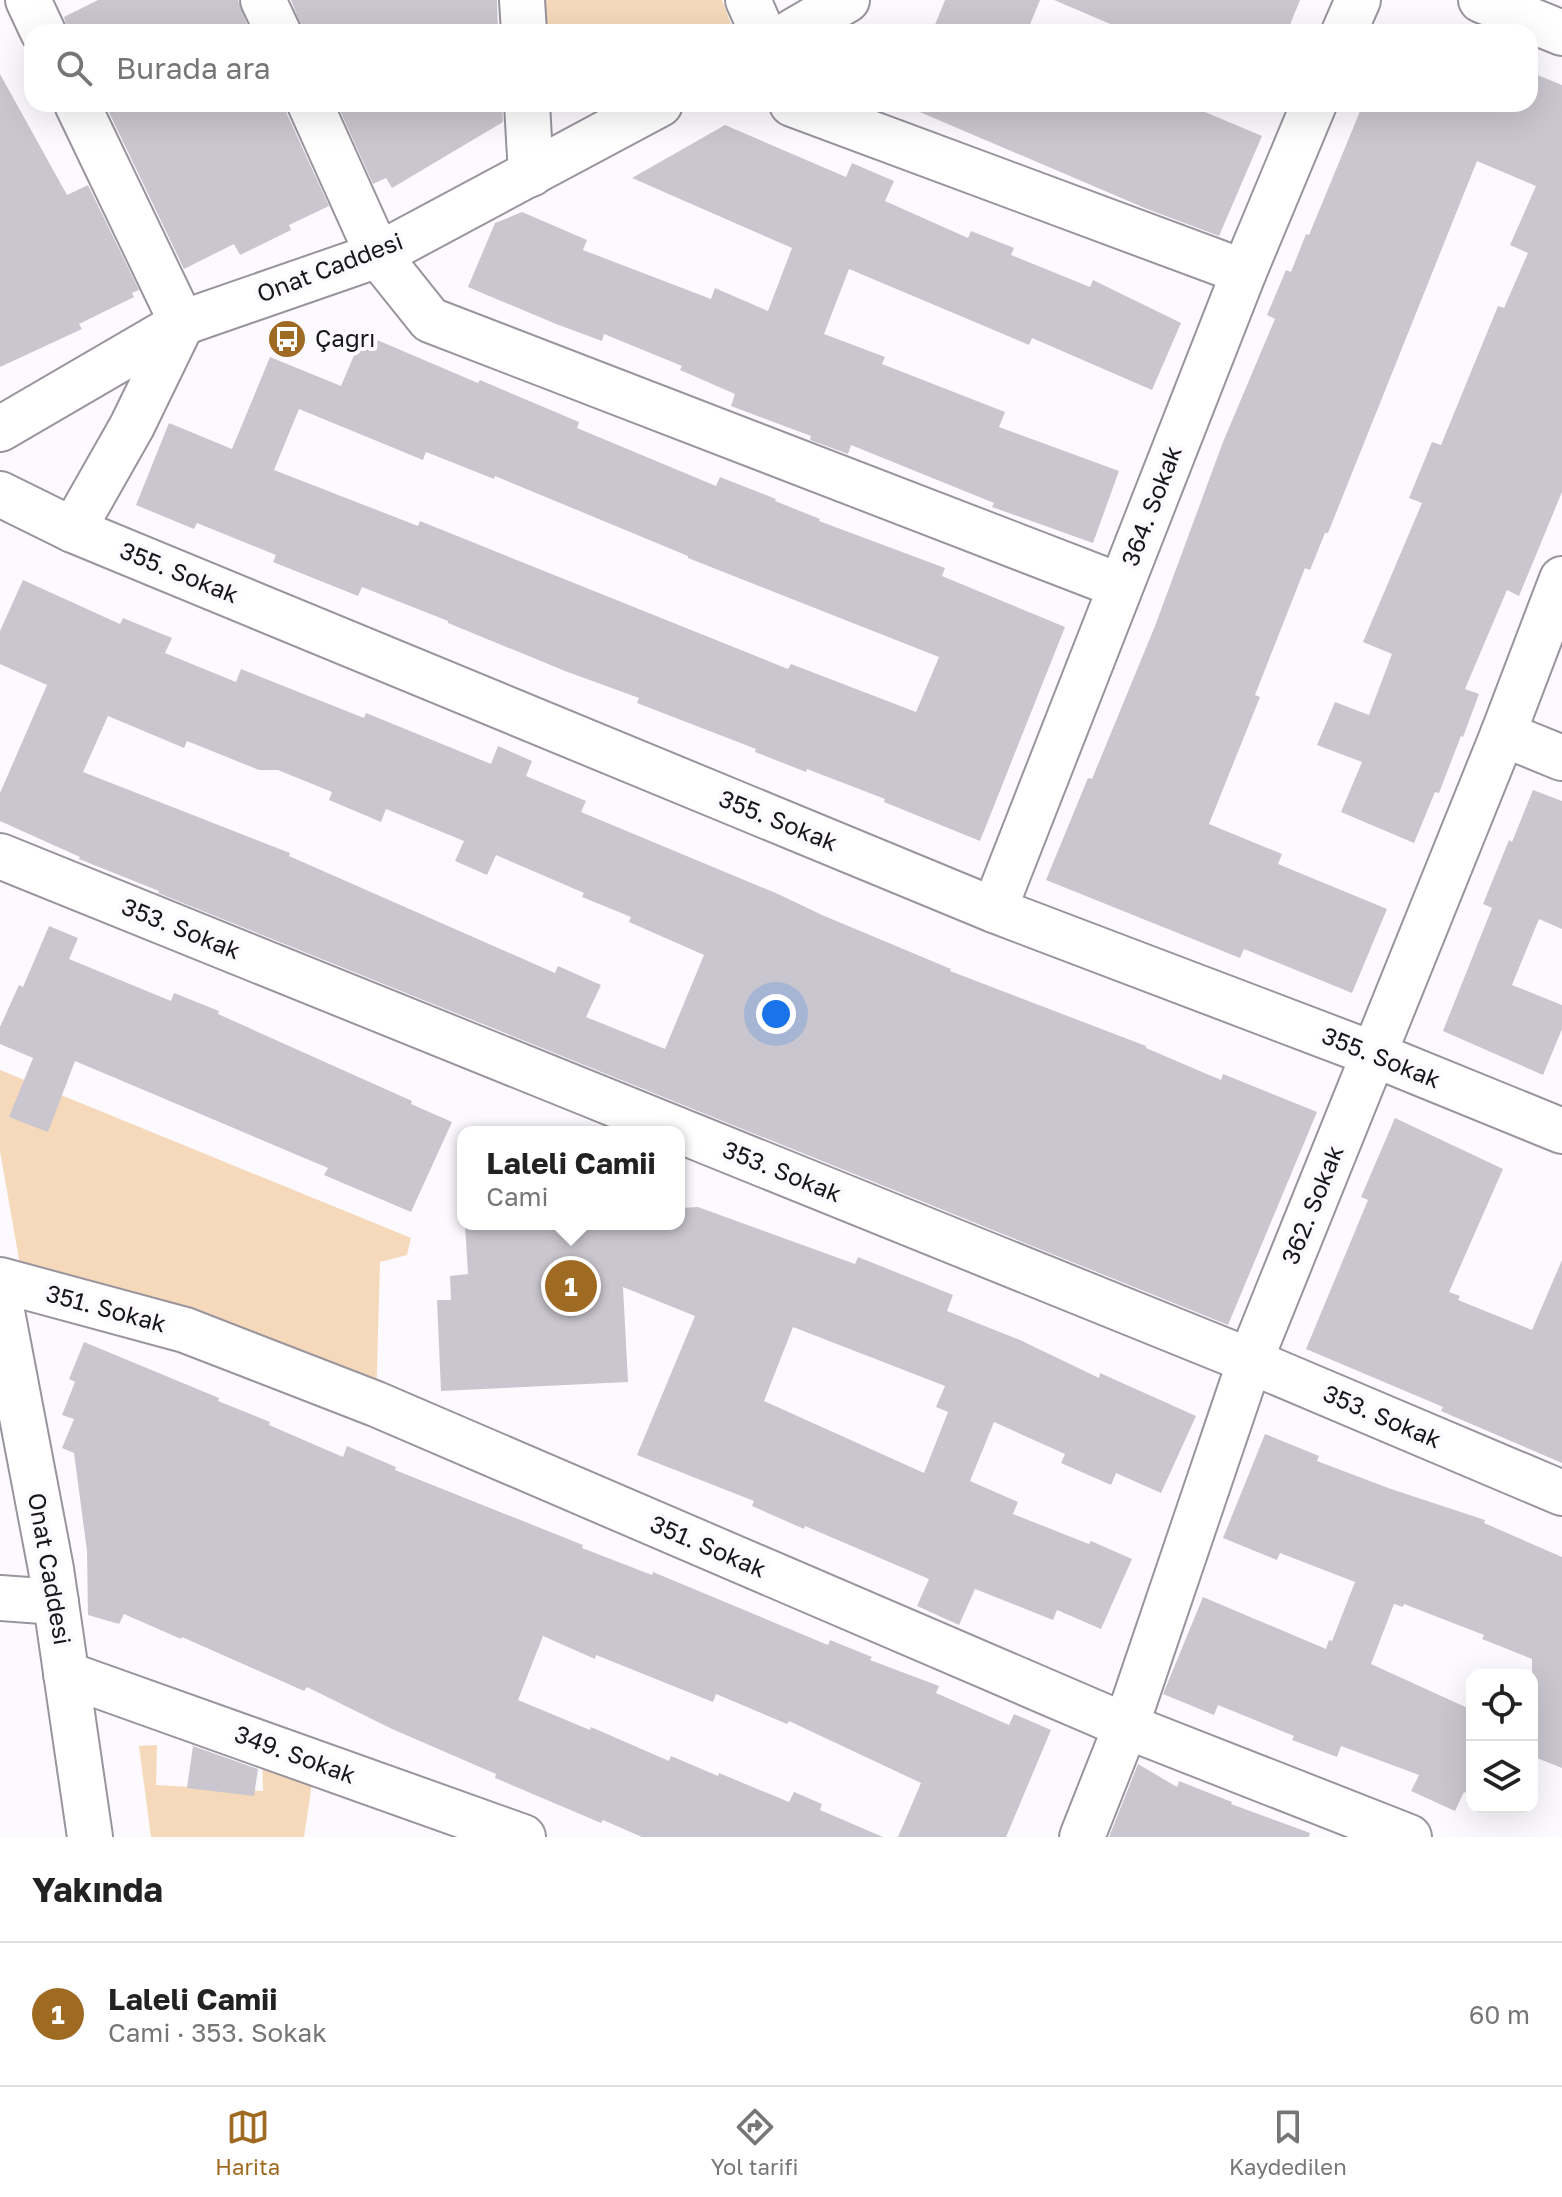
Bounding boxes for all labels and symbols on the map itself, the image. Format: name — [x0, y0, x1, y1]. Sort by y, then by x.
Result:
street label: Onat Caddesi — [252, 225, 407, 308]
bus stop icon: Çağrı — [266, 318, 308, 360]
place label: Çağrı — [315, 323, 375, 352]
street label: 364. Sokak — [1114, 441, 1187, 570]
street label: 355. Sokak — [116, 535, 243, 609]
street label: 355. Sokak — [715, 783, 842, 857]
street label: 353. Sokak — [118, 891, 245, 965]
your location — [756, 994, 796, 1034]
street label: 355. Sokak — [1318, 1020, 1445, 1094]
street label: 353. Sokak — [719, 1134, 846, 1208]
street label: 362. Sokak — [1275, 1141, 1349, 1268]
pin: 1 — [545, 1256, 597, 1316]
street label: 351. Sokak — [43, 1278, 170, 1337]
street label: 353. Sokak — [1319, 1378, 1446, 1453]
street label: Onat Caddesi — [23, 1490, 78, 1647]
street label: 351. Sokak — [646, 1508, 771, 1583]
street label: 349. Sokak — [231, 1718, 360, 1789]

